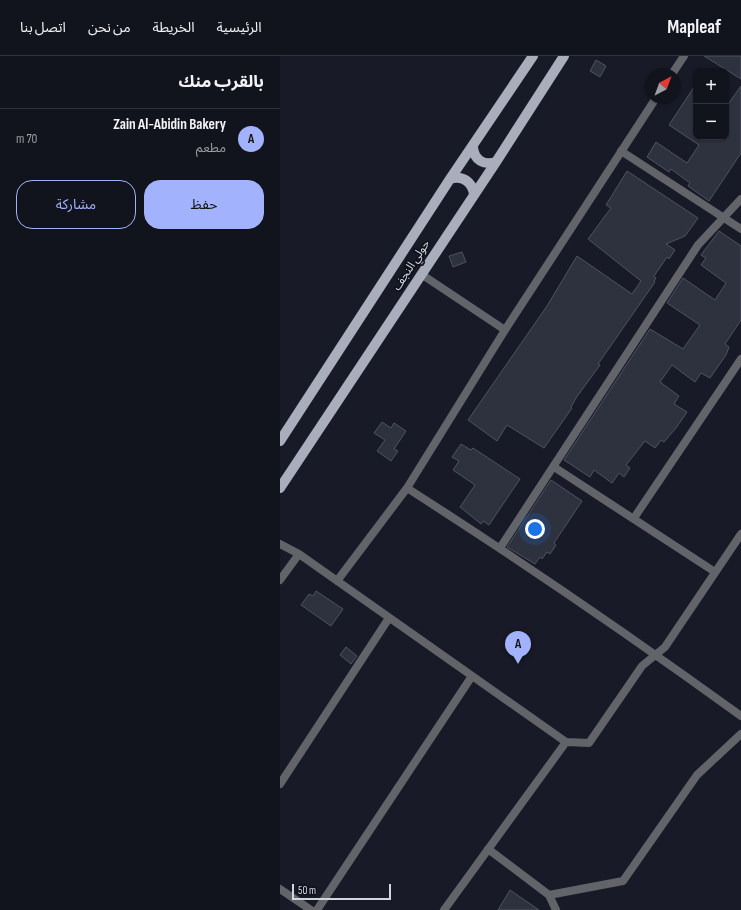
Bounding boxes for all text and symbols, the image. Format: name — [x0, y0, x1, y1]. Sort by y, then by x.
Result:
text: Mapleaf — [667, 16, 721, 39]
text: اتصل بنا — [20, 19, 66, 36]
text: من نحن — [88, 19, 131, 36]
text: الخريطة — [153, 19, 195, 36]
text: الرئيسية — [217, 19, 262, 36]
north arrow — [645, 68, 681, 104]
map controls — [693, 68, 729, 140]
button: + — [693, 68, 729, 104]
text: بالقرب منك — [178, 72, 264, 92]
button: − — [693, 104, 729, 140]
text: Zain Al-Abidin Bakery — [113, 115, 226, 134]
text: 70 m — [16, 131, 37, 147]
text: A — [248, 131, 254, 147]
text: مطعم — [196, 140, 226, 156]
button: مشاركة — [16, 180, 136, 229]
button: حفظ — [144, 180, 264, 229]
street label: حولي النجف — [389, 237, 435, 294]
your location — [525, 519, 545, 539]
pin: A — [505, 631, 531, 664]
scale bar — [292, 882, 391, 901]
text: 50 m — [298, 884, 316, 897]

